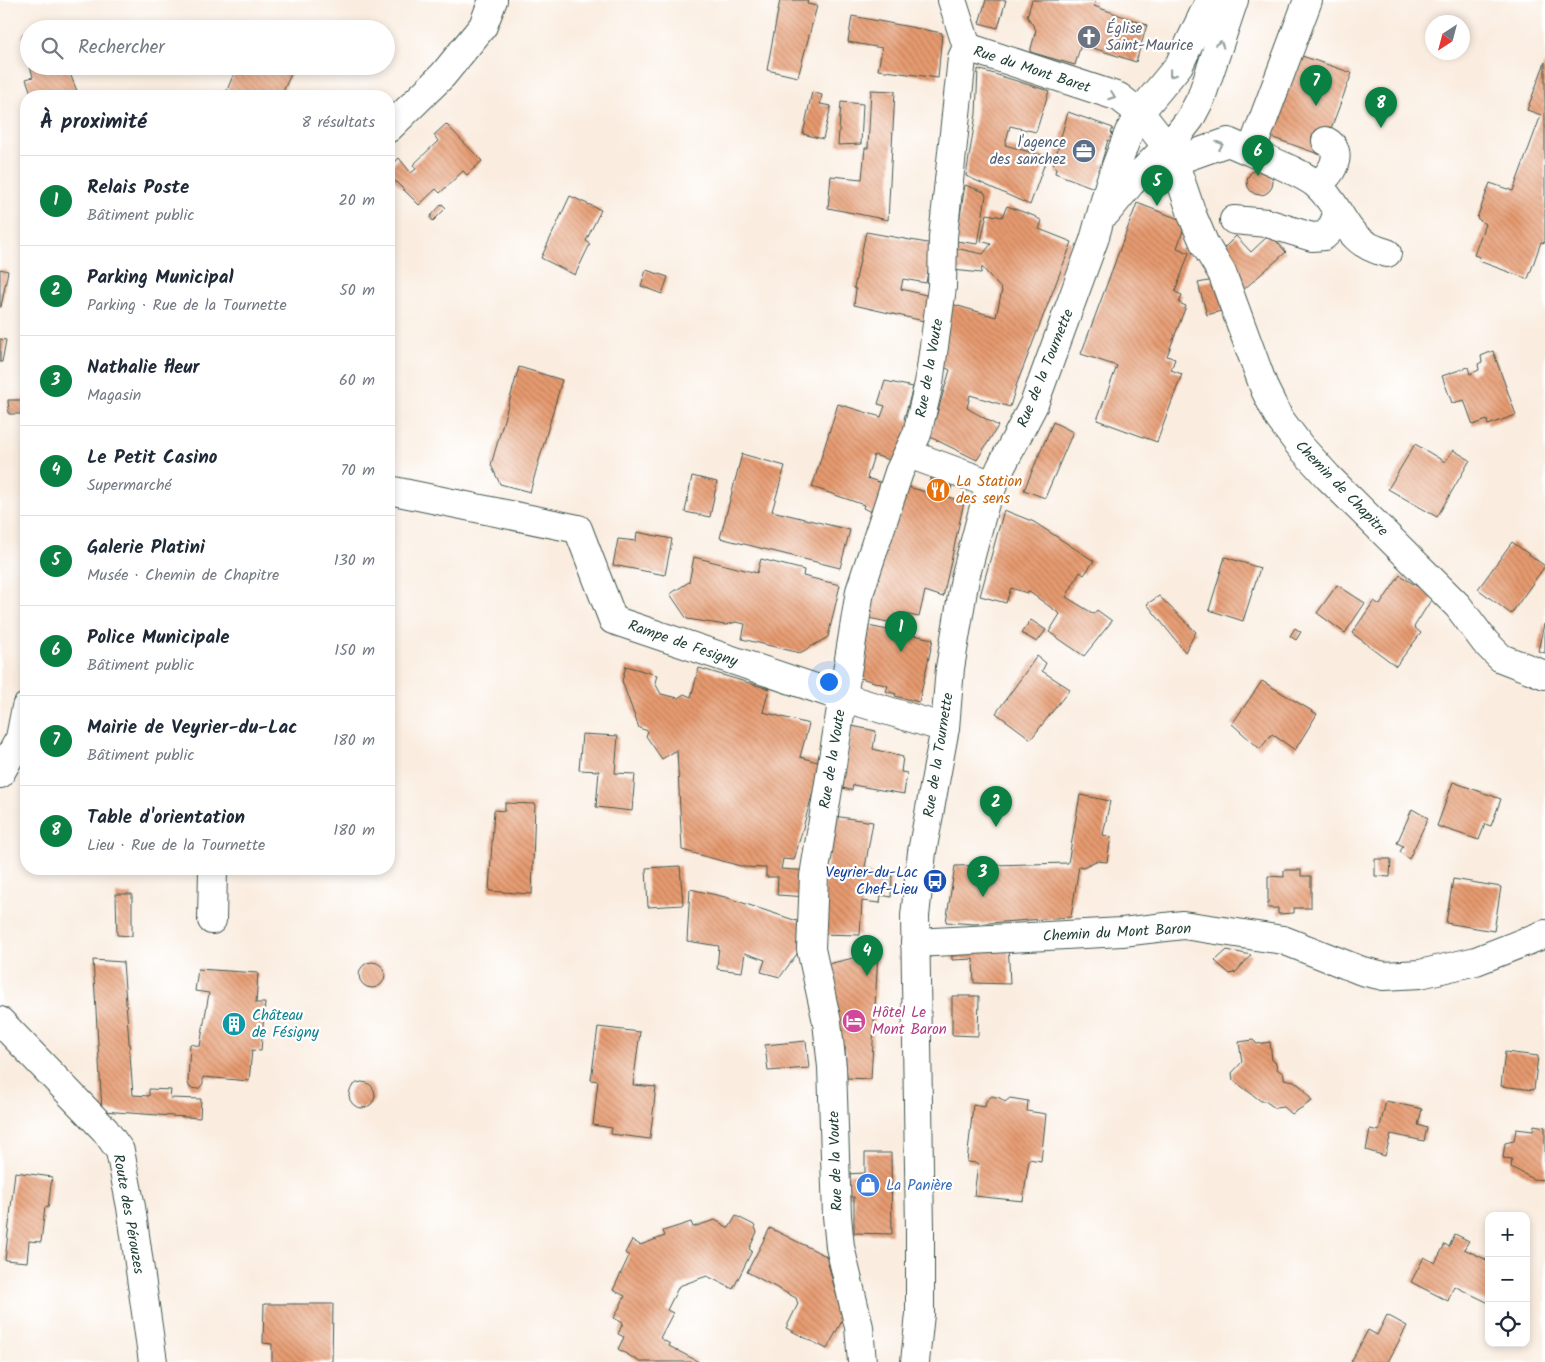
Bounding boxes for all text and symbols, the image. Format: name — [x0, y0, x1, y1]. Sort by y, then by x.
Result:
north arrow — [1425, 15, 1470, 60]
place label: Église Saint-Maurice — [1106, 17, 1194, 58]
search box — [20, 20, 395, 75]
church icon: Église Saint-Maurice — [1076, 24, 1102, 50]
text: Rechercher — [78, 33, 165, 63]
icon: search — [38, 34, 66, 62]
street label: Rue du Mont Baret — [970, 40, 1094, 100]
one-way arrow — [1215, 40, 1225, 48]
pin: 7 — [1300, 65, 1332, 106]
one-way arrow — [1170, 68, 1178, 77]
pin: 8 — [1365, 87, 1397, 128]
one-way arrow — [1108, 90, 1116, 100]
text: À proximité — [40, 106, 147, 139]
text: 8 résultats — [302, 110, 375, 135]
place label: l'agence des sanchez — [990, 131, 1066, 172]
pin: 6 — [1242, 135, 1274, 176]
office icon: l'agence des sanchez — [1071, 138, 1097, 164]
one-way arrow — [1216, 141, 1224, 151]
pin: 5 — [1141, 165, 1173, 206]
text: Relais Poste — [87, 173, 189, 203]
text: 1 — [54, 188, 58, 213]
text: 20 m — [339, 188, 375, 213]
text: Bâtiment public — [87, 203, 194, 228]
text: Parking Municipal — [87, 263, 234, 293]
text: 2 — [51, 278, 61, 303]
text: 50 m — [339, 278, 375, 303]
text: Parking · Rue de la Tournette — [87, 293, 287, 318]
street label: Rue de la Tournette — [1011, 305, 1081, 431]
street label: Rue de la Voute — [909, 316, 951, 420]
text: Nathalie fleur — [87, 353, 199, 383]
text: 3 — [52, 368, 60, 393]
text: 60 m — [339, 368, 375, 393]
text: Magasin — [87, 383, 141, 408]
street label: Chemin de Chapitre — [1289, 435, 1394, 542]
text: Le Petit Casino — [87, 443, 217, 473]
text: 4 — [52, 458, 60, 483]
text: 70 m — [340, 458, 375, 483]
place label: La Station des sens — [956, 470, 1022, 511]
text: Supermarché — [87, 473, 172, 498]
restaurant icon: La Station des sens — [925, 477, 951, 503]
text: Galerie Platini — [87, 533, 205, 563]
text: 5 — [52, 548, 60, 573]
text: 130 m — [334, 548, 375, 573]
text: Musée · Chemin de Chapitre — [87, 563, 279, 588]
pin: 1 — [885, 611, 917, 652]
street label: Rampe de Fesigny — [625, 614, 742, 674]
text: Police Municipale — [87, 623, 230, 653]
text: 6 — [52, 638, 60, 663]
text: 150 m — [334, 638, 375, 663]
text: Bâtiment public — [87, 653, 194, 678]
your location — [816, 669, 842, 695]
street label: Rue de la Tournette — [917, 691, 961, 819]
street label: Rue de la Voute — [813, 708, 853, 811]
text: Mairie de Veyrier-du-Lac — [87, 713, 297, 743]
text: 7 — [52, 728, 60, 753]
text: 180 m — [333, 728, 375, 753]
text: Bâtiment public — [87, 743, 194, 768]
pin: 2 — [980, 786, 1012, 827]
text: Table d'orientation — [87, 803, 245, 833]
text: 8 — [51, 818, 61, 843]
text: 180 m — [333, 818, 375, 843]
text: Lieu · Rue de la Tournette — [87, 833, 265, 858]
pin: 3 — [967, 856, 999, 897]
place label: Veyrier-du-Lac Chef-Lieu — [826, 861, 918, 902]
bus stop icon: Veyrier-du-Lac Chef-Lieu — [922, 868, 948, 894]
street label: Chemin du Mont Baron — [1042, 917, 1192, 949]
pin: 4 — [851, 935, 883, 976]
place label: Hôtel Le Mont Baron — [872, 1001, 947, 1042]
place label: Château de Fésigny — [252, 1004, 320, 1045]
hotel icon: Hôtel Le Mont Baron — [841, 1008, 867, 1034]
building icon: Château de Fésigny — [221, 1011, 247, 1037]
street label: Rue de la Voute — [822, 1110, 850, 1211]
street label: Route des Pérouzes — [106, 1152, 150, 1277]
shop icon: La Panière — [855, 1172, 881, 1198]
place label: La Panière — [886, 1174, 953, 1198]
map controls — [1485, 1212, 1530, 1347]
button: + — [1485, 1212, 1530, 1257]
button: − — [1485, 1257, 1530, 1302]
button: locate — [1485, 1302, 1530, 1347]

